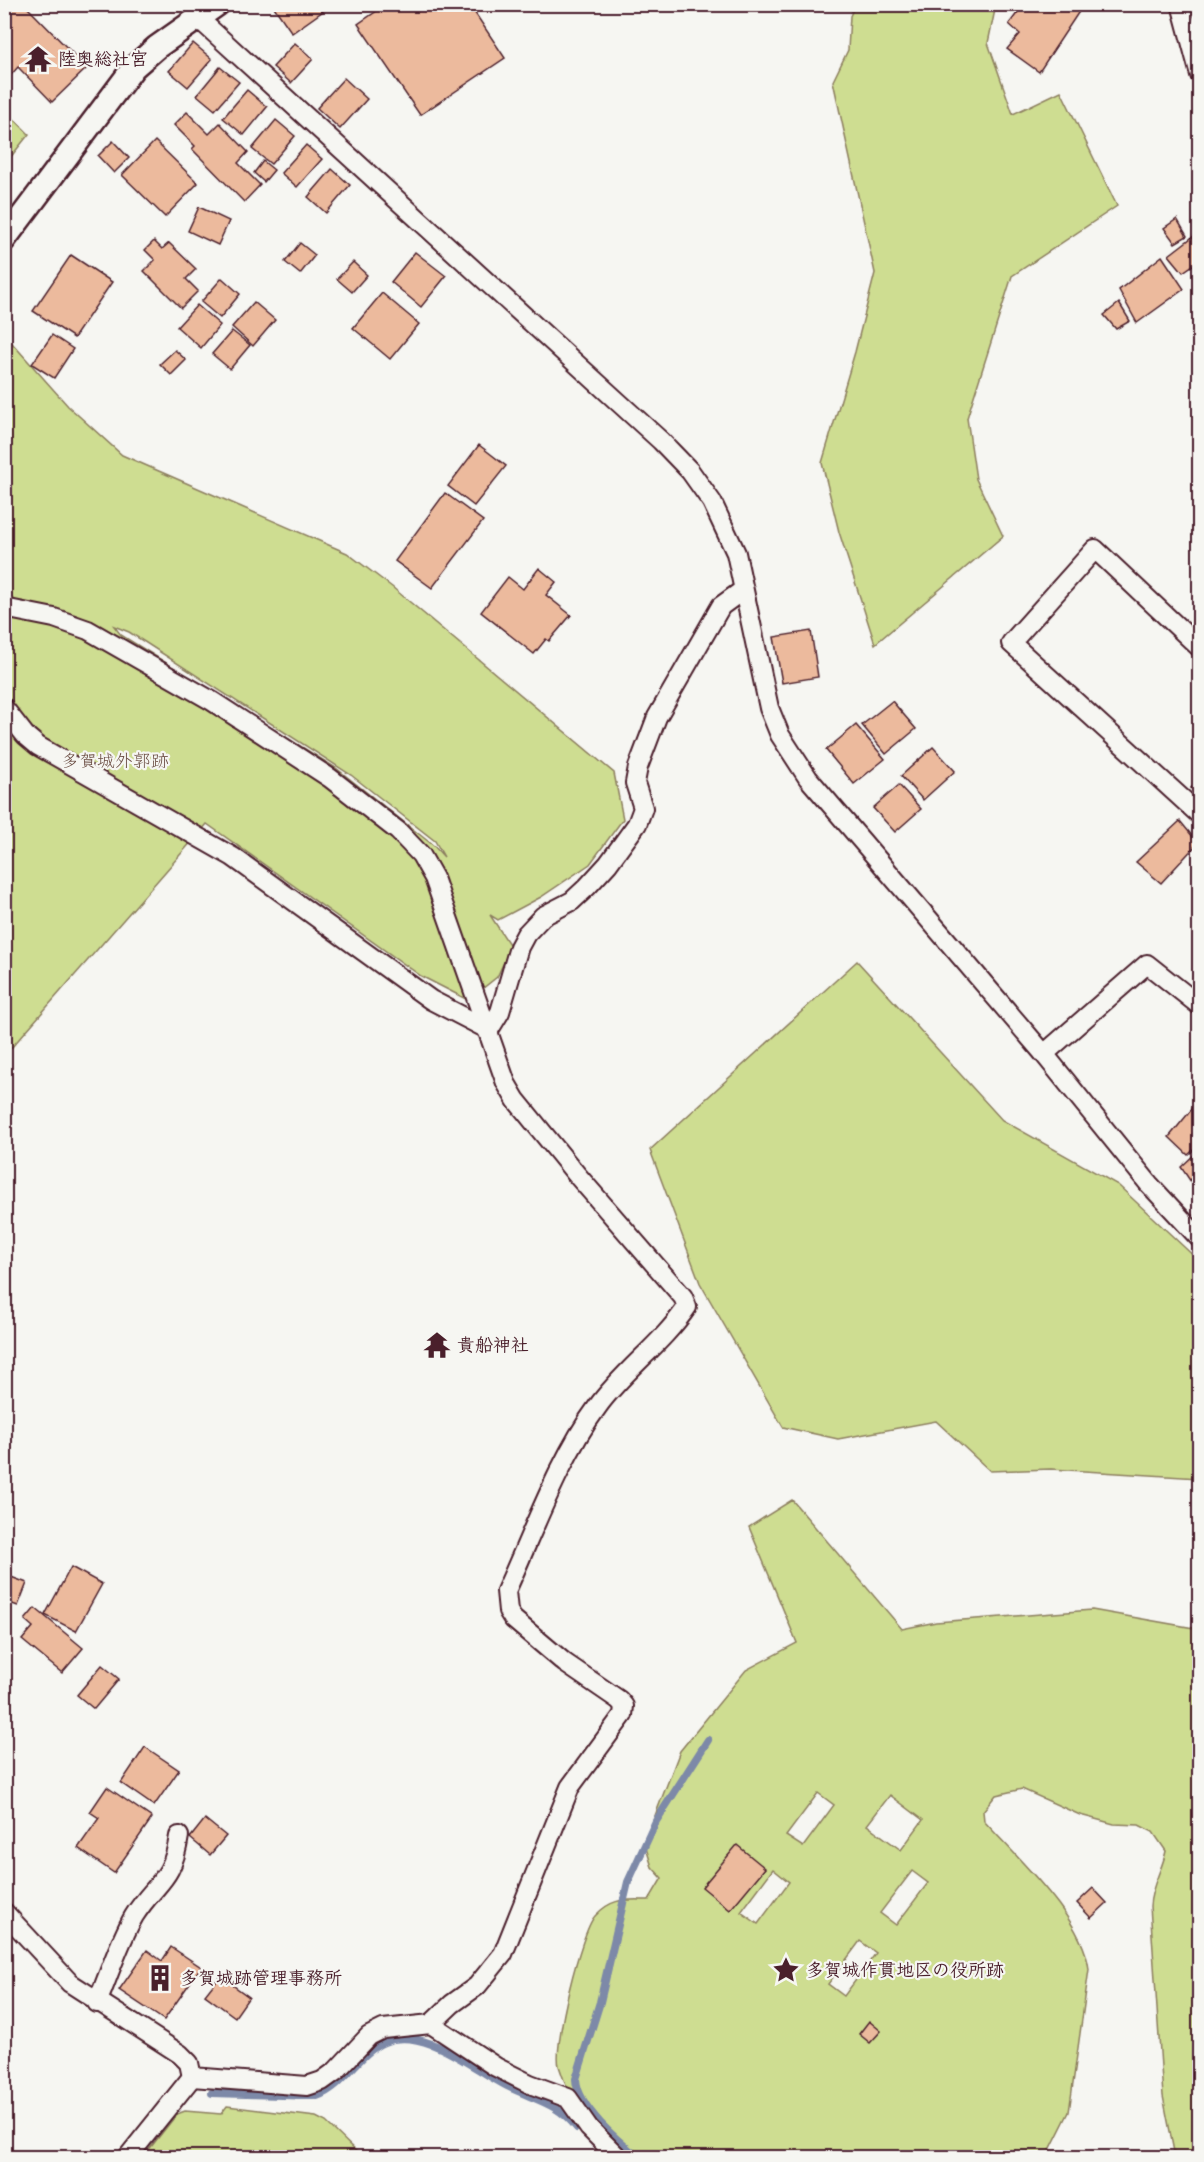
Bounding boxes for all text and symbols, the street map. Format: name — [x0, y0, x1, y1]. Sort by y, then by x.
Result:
temple icon: 陸奥総社宮 — [23, 44, 53, 74]
place label: 陸奥総社宮 — [58, 47, 148, 72]
park label: 多賀城外郭跡 — [61, 749, 169, 774]
temple icon: 貴船神社 — [422, 1330, 452, 1360]
place label: 貴船神社 — [457, 1333, 529, 1358]
place icon: 多賀城作貫地区の役所跡 — [771, 1955, 801, 1985]
place label: 多賀城作貫地区の役所跡 — [806, 1958, 1004, 1983]
building icon: 多賀城跡管理事務所 — [145, 1963, 175, 1993]
place label: 多賀城跡管理事務所 — [180, 1966, 342, 1991]

